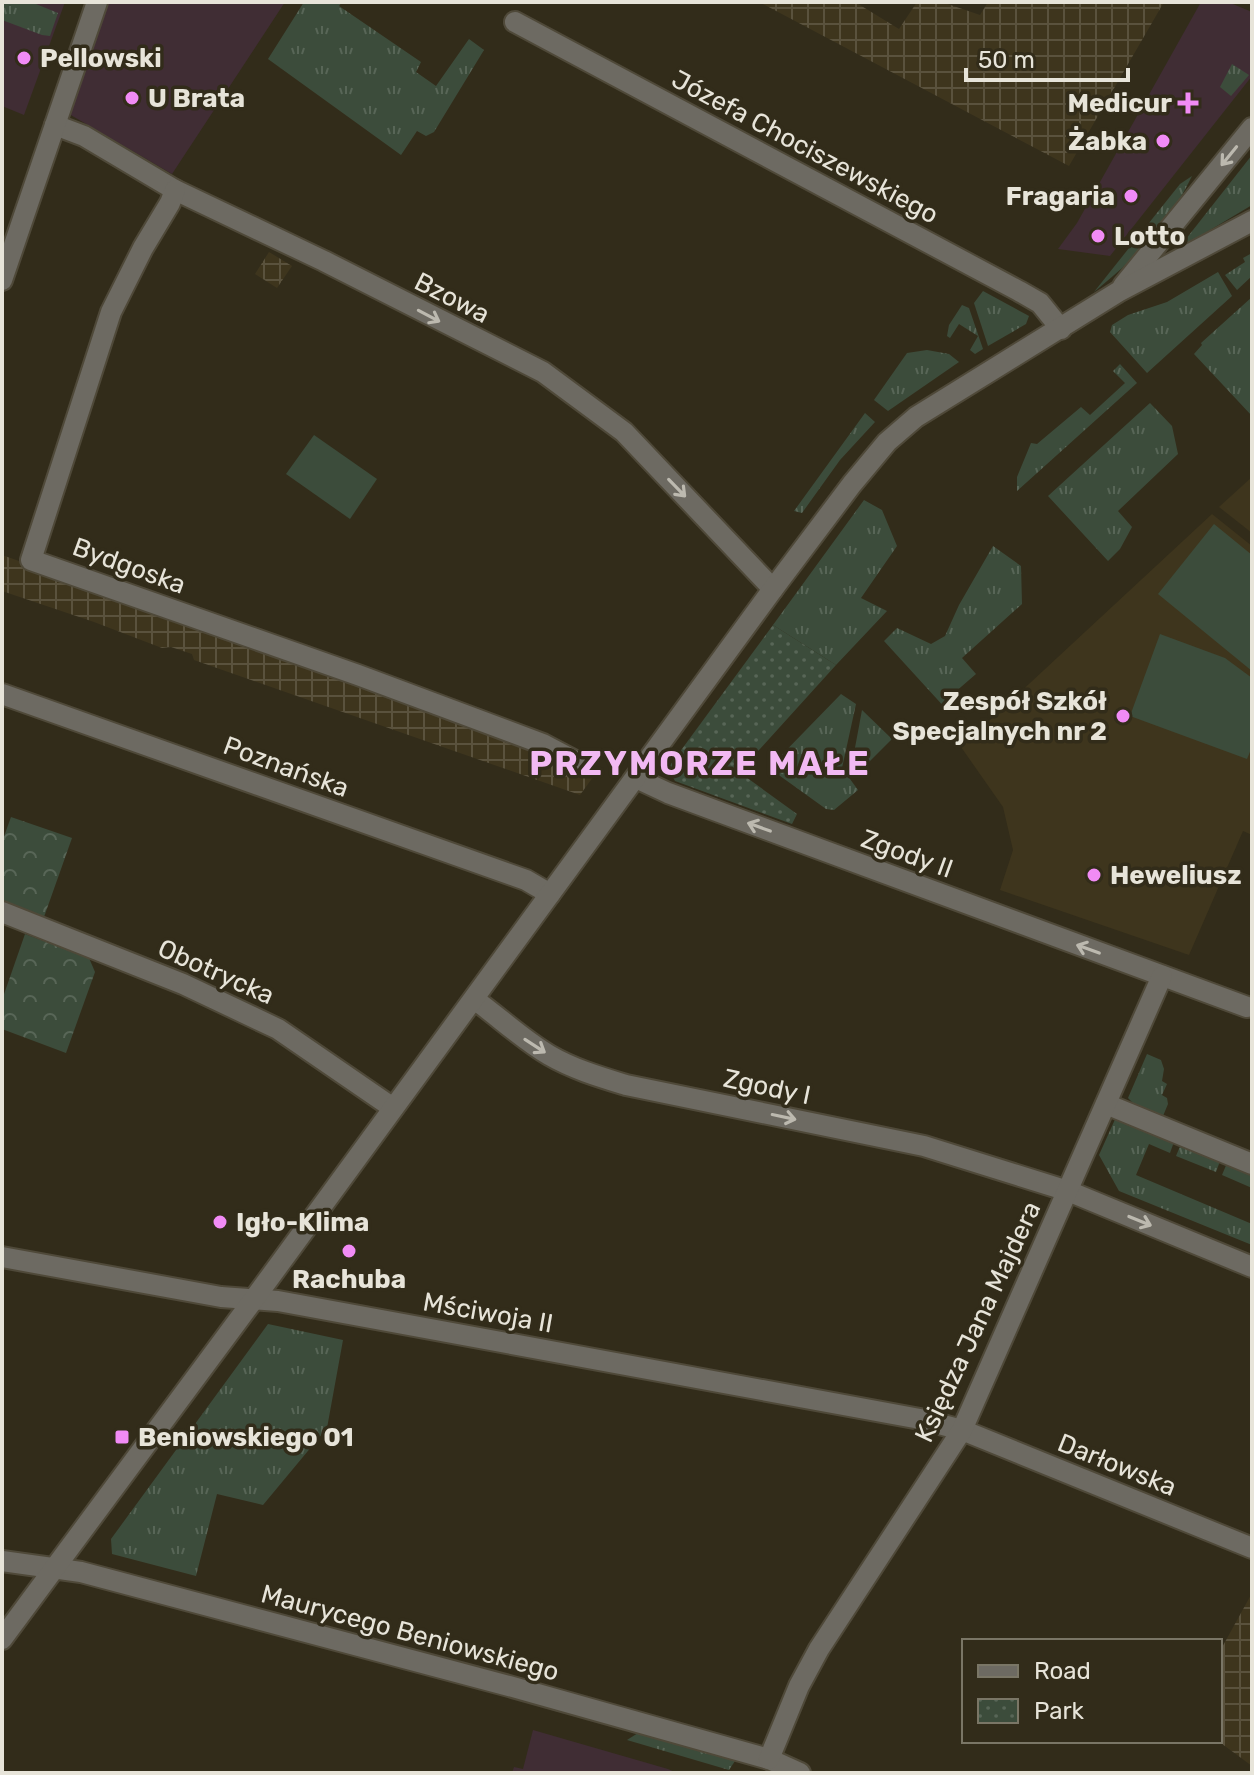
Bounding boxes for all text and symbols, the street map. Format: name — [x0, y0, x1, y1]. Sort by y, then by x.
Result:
scale bar — [966, 32, 1128, 82]
place label: Pellowski — [40, 43, 162, 74]
text: 50 m — [978, 46, 1035, 74]
marker: Pellowski — [15, 49, 33, 67]
street label: Józefa Chociszewskiego — [667, 64, 943, 230]
place label: U Brata — [148, 83, 245, 114]
place label: Medicur — [1067, 88, 1172, 119]
marker: U Brata — [123, 89, 141, 107]
marker: Medicur — [1179, 94, 1197, 112]
place label: Żabka — [1068, 126, 1147, 157]
marker: Żabka — [1154, 132, 1172, 150]
one-way arrow — [1221, 145, 1238, 166]
place label: Fragaria — [1006, 181, 1115, 212]
marker: Fragaria — [1122, 187, 1140, 205]
place label: Lotto — [1114, 221, 1185, 252]
marker: Lotto — [1089, 227, 1107, 245]
street label: Bzowa — [409, 266, 495, 330]
one-way arrow — [417, 308, 441, 324]
one-way arrow — [668, 478, 686, 498]
street label: Bydgoska — [68, 531, 190, 601]
place label: Zespół Szkół Specjalnych nr 2 — [892, 686, 1107, 747]
marker: Zespół Szkół Specjalnych nr 2 — [1114, 707, 1132, 725]
street label: Poznańska — [219, 730, 353, 804]
district label: PRZYMORZE MAŁE — [529, 743, 871, 784]
one-way arrow — [747, 819, 772, 833]
street label: Zgody II — [857, 823, 957, 885]
place label: Heweliusz — [1110, 860, 1242, 891]
marker: Heweliusz — [1085, 866, 1103, 884]
street label: Obotrycka — [153, 933, 279, 1011]
one-way arrow — [1077, 941, 1101, 955]
one-way arrow — [524, 1038, 546, 1055]
street label: Zgody I — [721, 1063, 813, 1111]
one-way arrow — [770, 1110, 796, 1125]
street label: Księdza Jana Majdera — [909, 1197, 1047, 1447]
place label: Igło-Klima — [236, 1207, 369, 1238]
marker: Igło-Klima — [211, 1213, 229, 1231]
one-way arrow — [1127, 1214, 1152, 1229]
marker: Rachuba — [340, 1242, 358, 1260]
place label: Rachuba — [292, 1264, 406, 1295]
street label: Mściwoja II — [421, 1286, 555, 1340]
place label: Beniowskiego 01 — [138, 1422, 354, 1453]
street label: Darłowska — [1053, 1427, 1181, 1503]
marker: Beniowskiego 01 — [113, 1428, 131, 1446]
street label: Maurycego Beniowskiego — [258, 1578, 562, 1688]
legend — [962, 1639, 1222, 1743]
text: Road — [1034, 1657, 1091, 1685]
text: Park — [1034, 1697, 1085, 1725]

